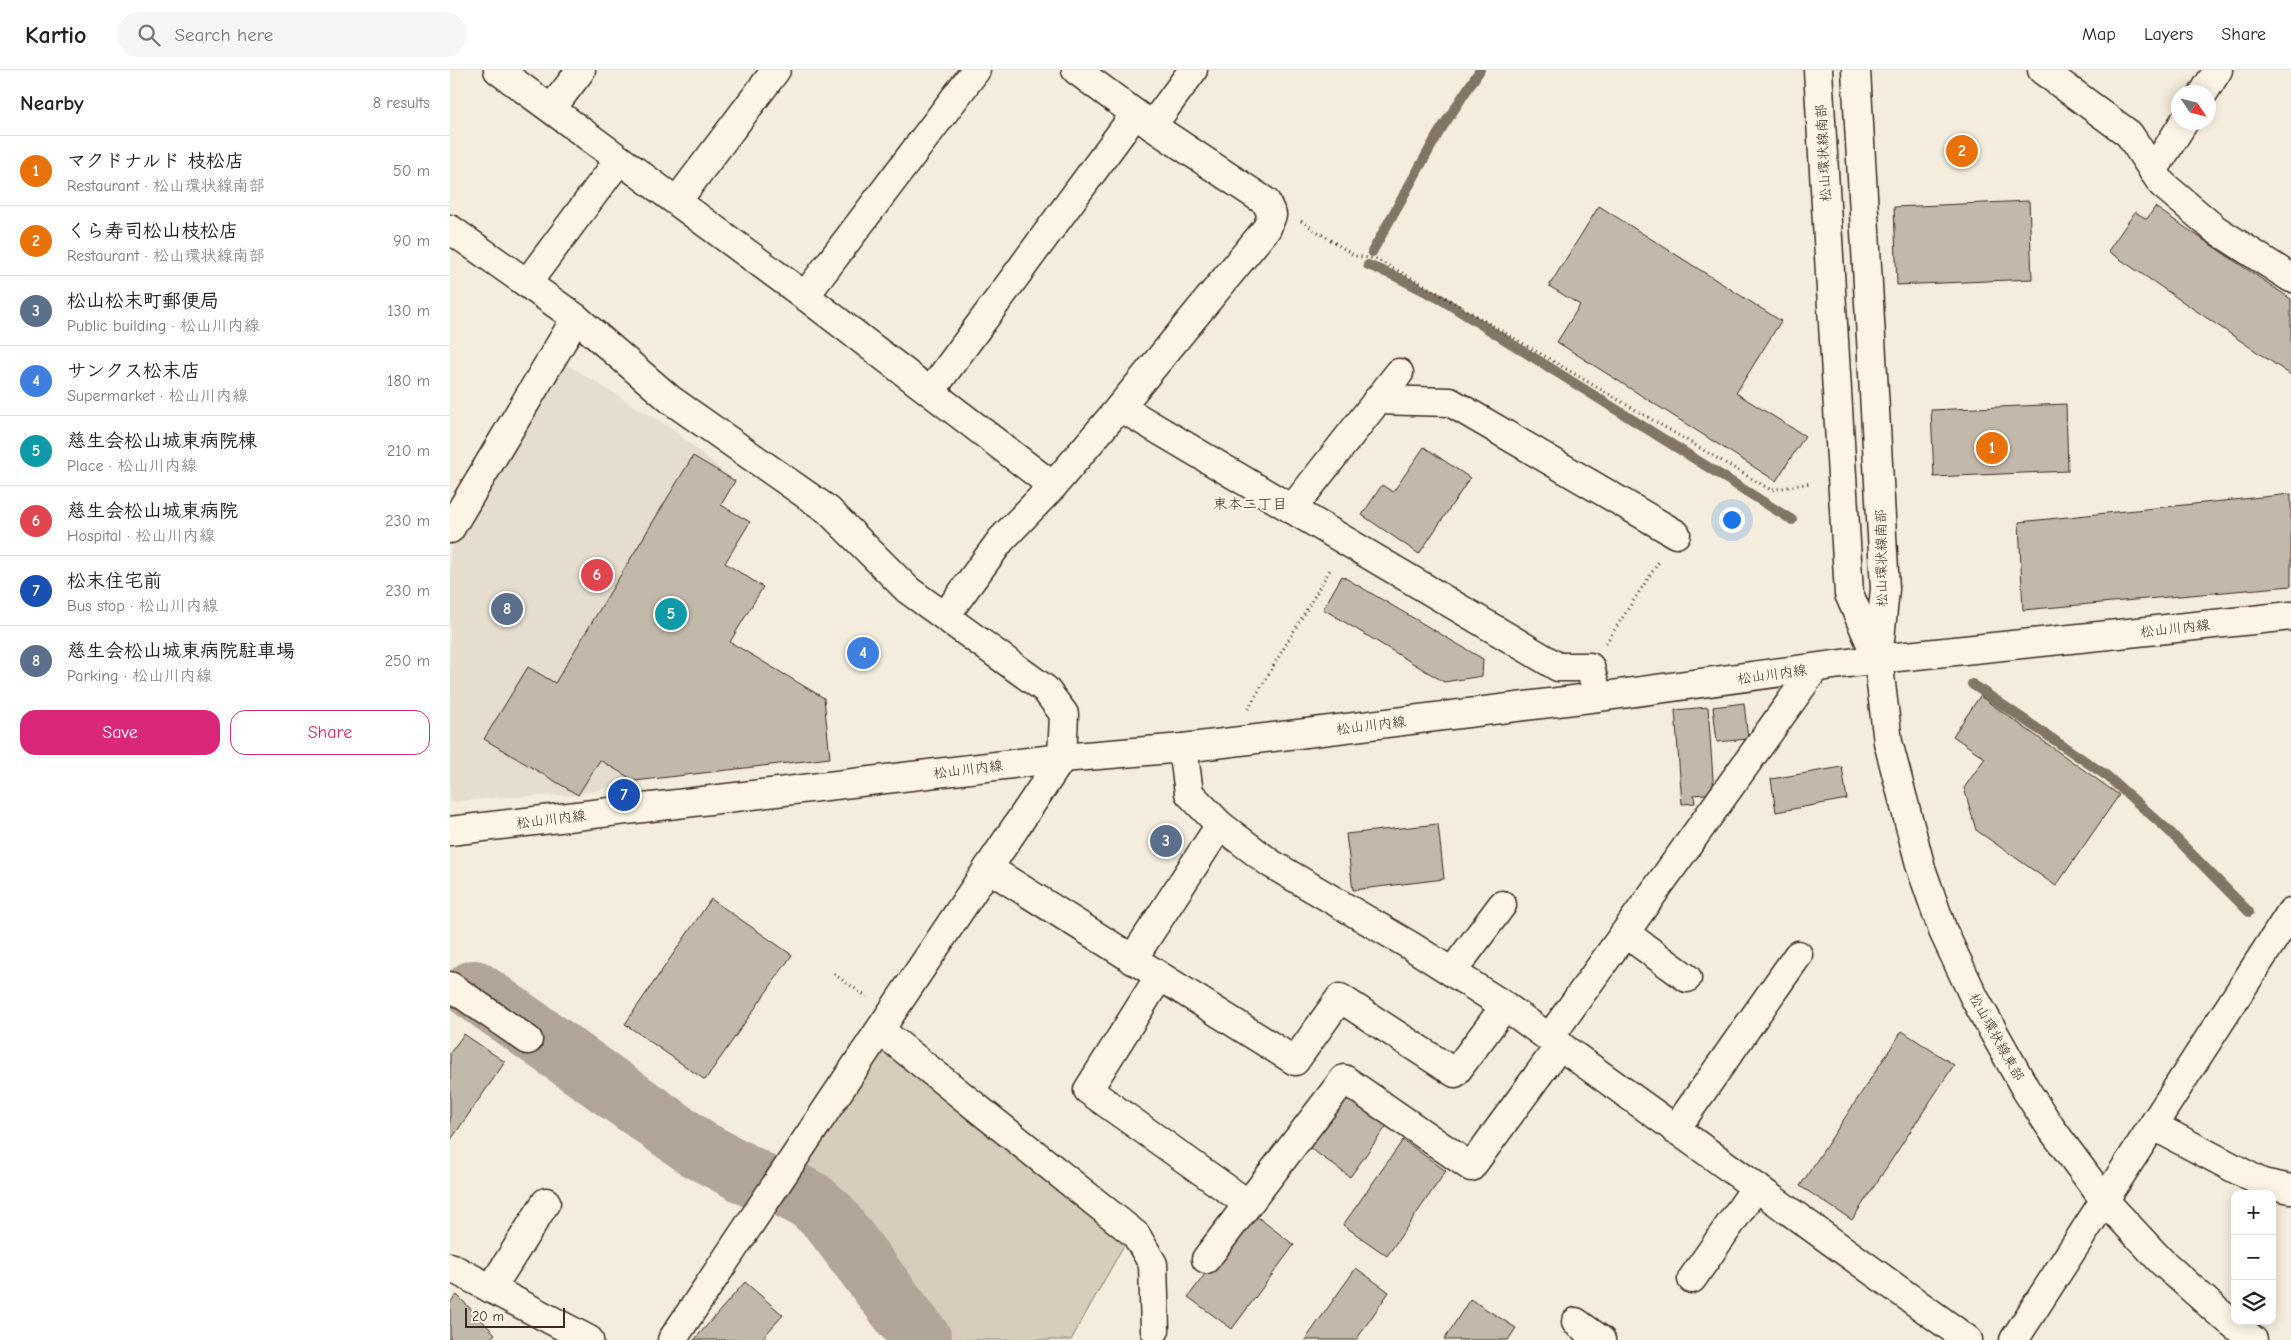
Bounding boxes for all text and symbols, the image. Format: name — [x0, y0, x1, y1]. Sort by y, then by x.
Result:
search box — [117, 12, 467, 57]
text: Kartio — [25, 21, 87, 49]
icon: search — [135, 21, 163, 49]
text: Search here — [175, 24, 273, 46]
text: Map — [2082, 24, 2116, 45]
text: Layers — [2144, 24, 2193, 45]
text: Share — [2221, 24, 2266, 45]
north arrow — [2171, 85, 2216, 130]
text: Nearby — [20, 91, 84, 115]
text: 8 results — [373, 94, 430, 112]
street label: 松山環状線南部 — [1812, 104, 1835, 202]
pin: 2 — [1946, 132, 1978, 170]
text: マクドナルド 枝松店 — [67, 150, 244, 172]
text: 1 — [33, 162, 39, 180]
text: 50 m — [393, 162, 430, 180]
text: Restaurant · 松山環状線南部 — [67, 177, 265, 195]
text: くら寿司松山枝松店 — [67, 220, 238, 242]
text: 2 — [32, 232, 40, 250]
text: 90 m — [393, 232, 430, 250]
text: Restaurant · 松山環状線南部 — [67, 247, 265, 265]
text: 松山松末町郵便局 — [67, 290, 219, 312]
text: 3 — [32, 302, 40, 320]
text: 130 m — [387, 302, 430, 320]
text: Public building · 松山川内線 — [67, 317, 260, 335]
text: サンクス松末店 — [67, 360, 200, 382]
text: 4 — [32, 372, 40, 390]
text: 180 m — [387, 372, 430, 390]
text: Supermarket · 松山川内線 — [67, 387, 248, 405]
pin: 1 — [1976, 429, 2008, 467]
text: 慈生会松山城東病院棟 — [67, 430, 257, 452]
text: 5 — [32, 442, 40, 460]
text: 210 m — [387, 442, 430, 460]
text: Place · 松山川内線 — [67, 457, 197, 475]
district label: 束本二丁目 — [1212, 495, 1288, 513]
text: 慈生会松山城東病院 — [67, 500, 238, 522]
your location — [1719, 507, 1745, 533]
street label: 松山環状線南部 — [1872, 509, 1891, 607]
text: 6 — [32, 512, 40, 530]
text: 230 m — [385, 512, 430, 530]
text: Hospital · 松山川内線 — [67, 527, 215, 545]
pin: 6 — [581, 556, 613, 594]
text: 松末住宅前 — [67, 570, 162, 592]
text: 7 — [32, 582, 40, 600]
text: 230 m — [385, 582, 430, 600]
pin: 8 — [491, 590, 523, 628]
pin: 5 — [655, 595, 687, 633]
text: Bus stop · 松山川内線 — [67, 597, 218, 615]
street label: 松山川内線 — [2139, 616, 2211, 641]
pin: 4 — [847, 634, 879, 672]
text: 慈生会松山城東病院駐車場 — [67, 640, 295, 662]
text: 8 — [32, 652, 40, 670]
text: 250 m — [385, 652, 430, 670]
street label: 松山川内線 — [1736, 661, 1808, 688]
text: Parking · 松山川内線 — [67, 667, 212, 685]
button: Save — [20, 710, 220, 755]
button: Share — [230, 710, 430, 755]
street label: 松山川内線 — [1335, 713, 1407, 738]
street label: 松山川内線 — [932, 757, 1004, 782]
pin: 7 — [608, 776, 640, 814]
street label: 松山川内線 — [515, 807, 587, 832]
pin: 3 — [1150, 822, 1182, 860]
street label: 松山環状線東部 — [1965, 990, 2028, 1084]
map controls — [2231, 1190, 2276, 1325]
button: + — [2231, 1190, 2276, 1235]
button: − — [2231, 1235, 2276, 1280]
button: layers — [2231, 1280, 2276, 1325]
scale bar — [465, 1305, 565, 1328]
text: 20 m — [472, 1308, 504, 1325]

